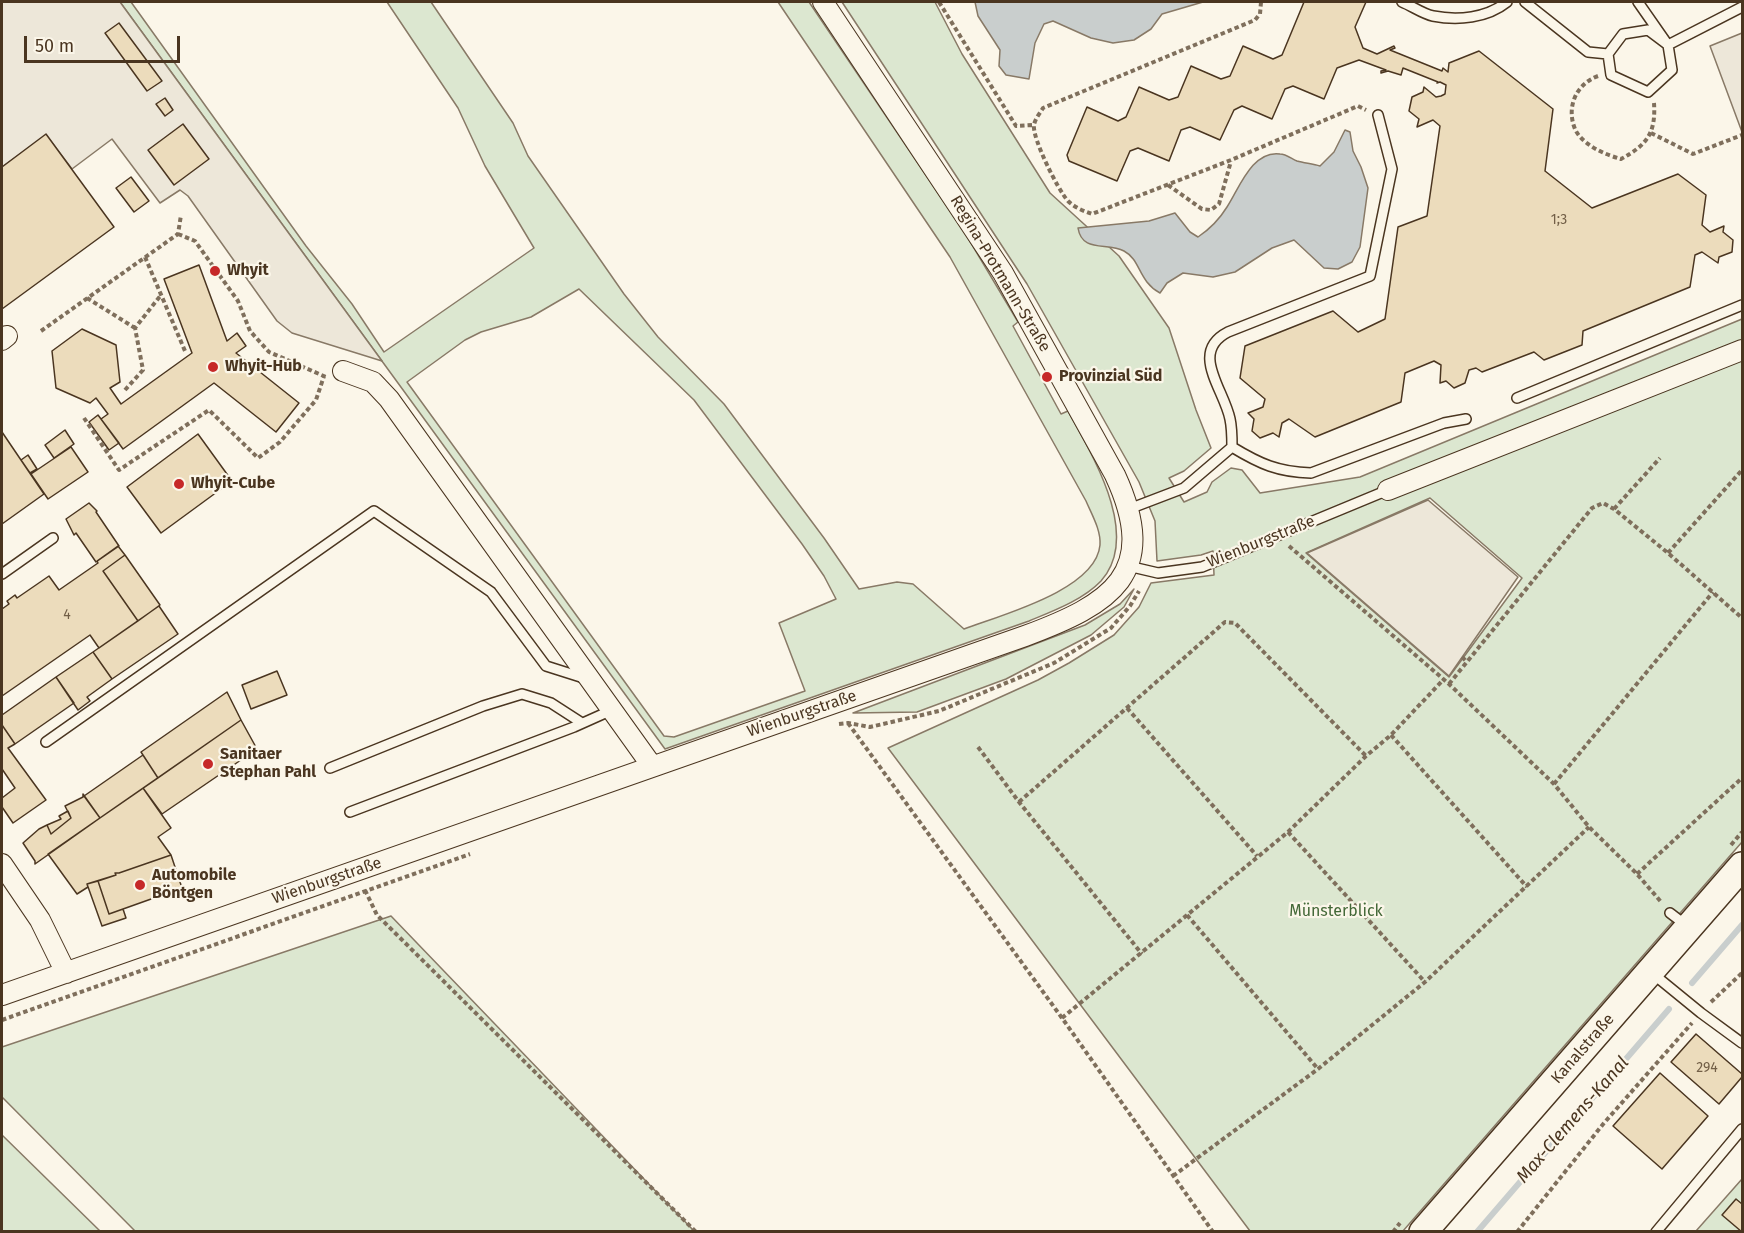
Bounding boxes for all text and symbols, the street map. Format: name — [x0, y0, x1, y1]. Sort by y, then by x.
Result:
scale bar — [27, 24, 183, 62]
text: 50 m — [35, 35, 74, 57]
street label: Regina-Protmann-Straße — [946, 192, 1054, 356]
house number: 1;3 — [1551, 212, 1567, 228]
place label: Whyit — [227, 261, 269, 281]
marker: Whyit — [208, 264, 222, 278]
place label: Whyit-Hub — [225, 357, 302, 377]
marker: Whyit-Hub — [206, 360, 220, 374]
place label: Provinzial Süd — [1059, 367, 1162, 387]
marker: Provinzial Süd — [1040, 370, 1054, 384]
place label: Whyit-Cube — [191, 474, 275, 494]
marker: Whyit-Cube — [172, 477, 186, 491]
street label: Wienburgstraße — [1204, 512, 1318, 572]
house number: 4 — [63, 607, 71, 623]
street label: Wienburgstraße — [745, 686, 859, 742]
place label: Sanitaer Stephan Pahl — [220, 745, 316, 783]
marker: Sanitaer Stephan Pahl — [201, 757, 215, 771]
street label: Wienburgstraße — [270, 853, 384, 909]
place label: Automobile Böntgen — [152, 866, 236, 904]
marker: Automobile Böntgen — [133, 878, 147, 892]
park label: Münsterblick — [1289, 902, 1383, 922]
street label: Kanalstraße — [1547, 1010, 1619, 1088]
water label: Max-Clemens-Kanal — [1512, 1052, 1634, 1188]
house number: 294 — [1696, 1060, 1718, 1076]

